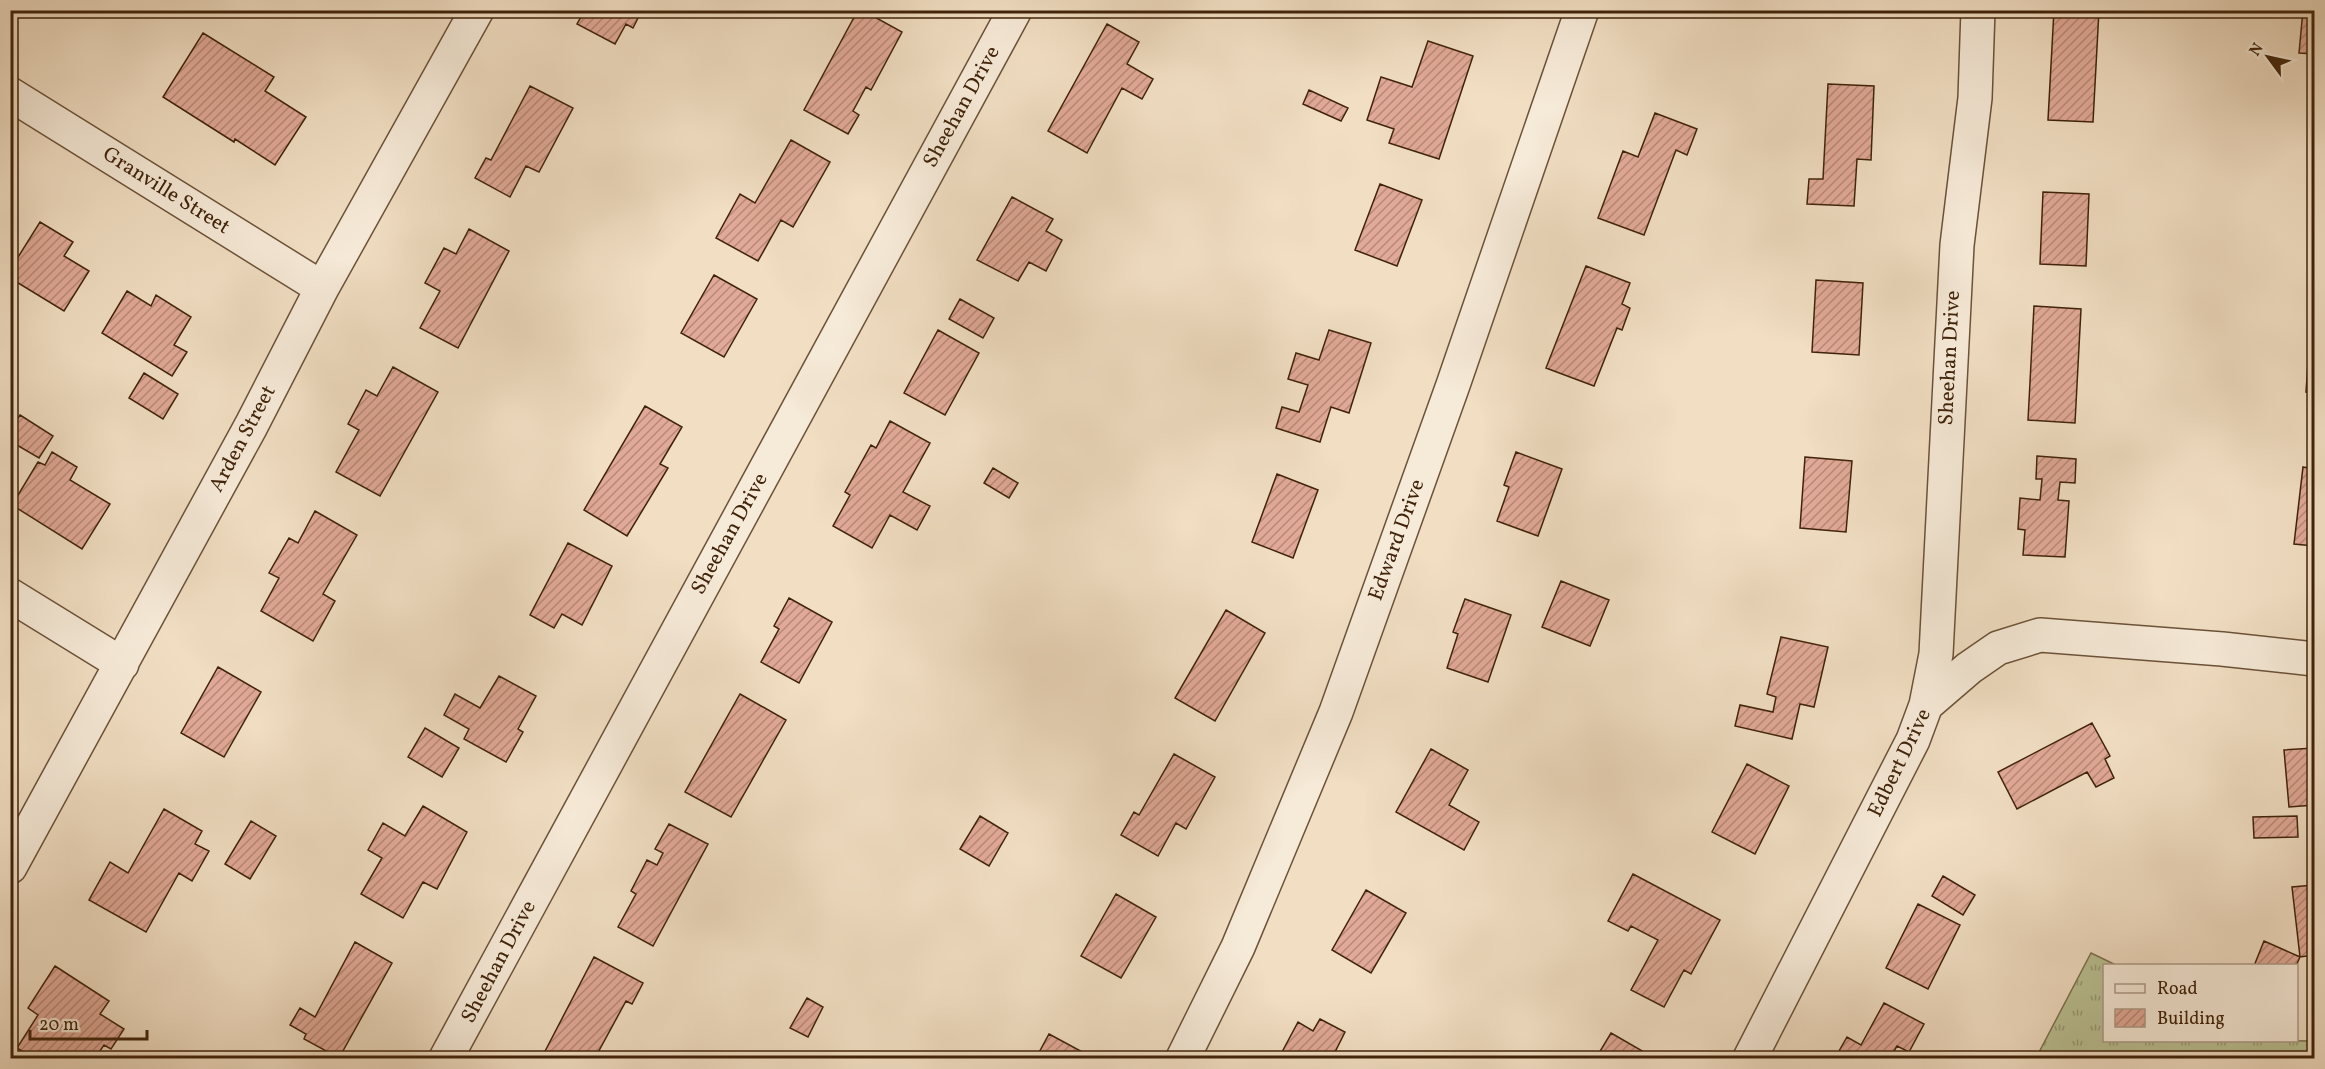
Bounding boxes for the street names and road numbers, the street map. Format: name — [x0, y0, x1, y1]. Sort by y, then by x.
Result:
street label: Sheehan Drive — [917, 41, 1007, 173]
street label: Granville Street — [97, 140, 235, 242]
street label: Sheehan Drive — [1932, 290, 1968, 426]
street label: Arden Street — [203, 380, 283, 498]
street label: Sheehan Drive — [685, 468, 775, 600]
street label: Edward Drive — [1362, 475, 1432, 605]
street label: Edbert Drive — [1861, 704, 1939, 822]
street label: Sheehan Drive — [455, 896, 544, 1028]

